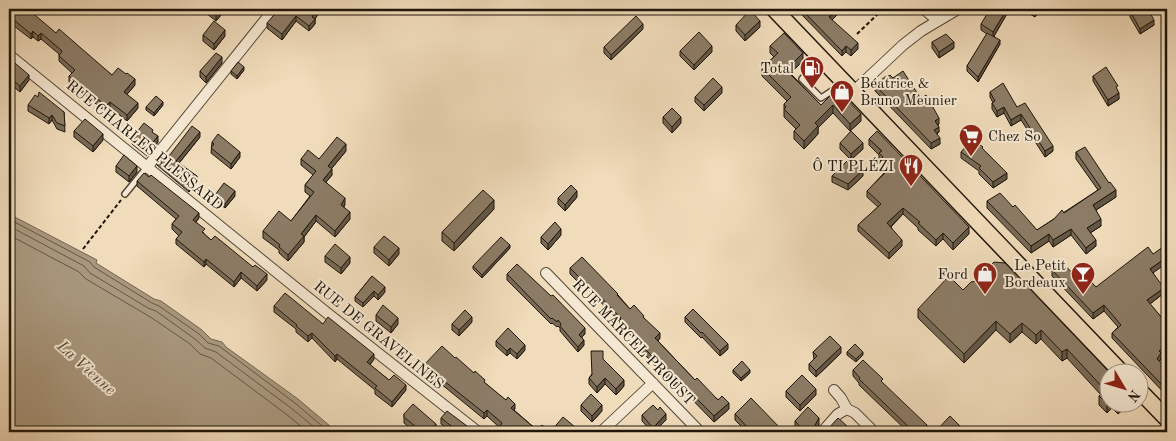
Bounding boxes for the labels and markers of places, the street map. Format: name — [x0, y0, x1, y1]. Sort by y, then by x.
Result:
fuel station icon: Total — [799, 55, 825, 89]
place label: Total — [760, 62, 794, 77]
place label: Béatrice & Bruno Meunier — [860, 77, 957, 109]
shop icon: Béatrice & Bruno Meunier — [829, 79, 855, 113]
supermarket icon: Chez So — [958, 123, 984, 157]
place label: Chez So — [988, 130, 1041, 145]
restaurant icon: Ô TI PLÉZI — [898, 153, 924, 187]
place label: Ô TI PLÉZI — [812, 157, 894, 175]
place label: Le Petit Bordeaux — [1004, 259, 1066, 291]
shop icon: Ford — [972, 261, 998, 295]
bar icon: Le Petit Bordeaux — [1070, 261, 1096, 295]
place label: Ford — [938, 268, 968, 283]

